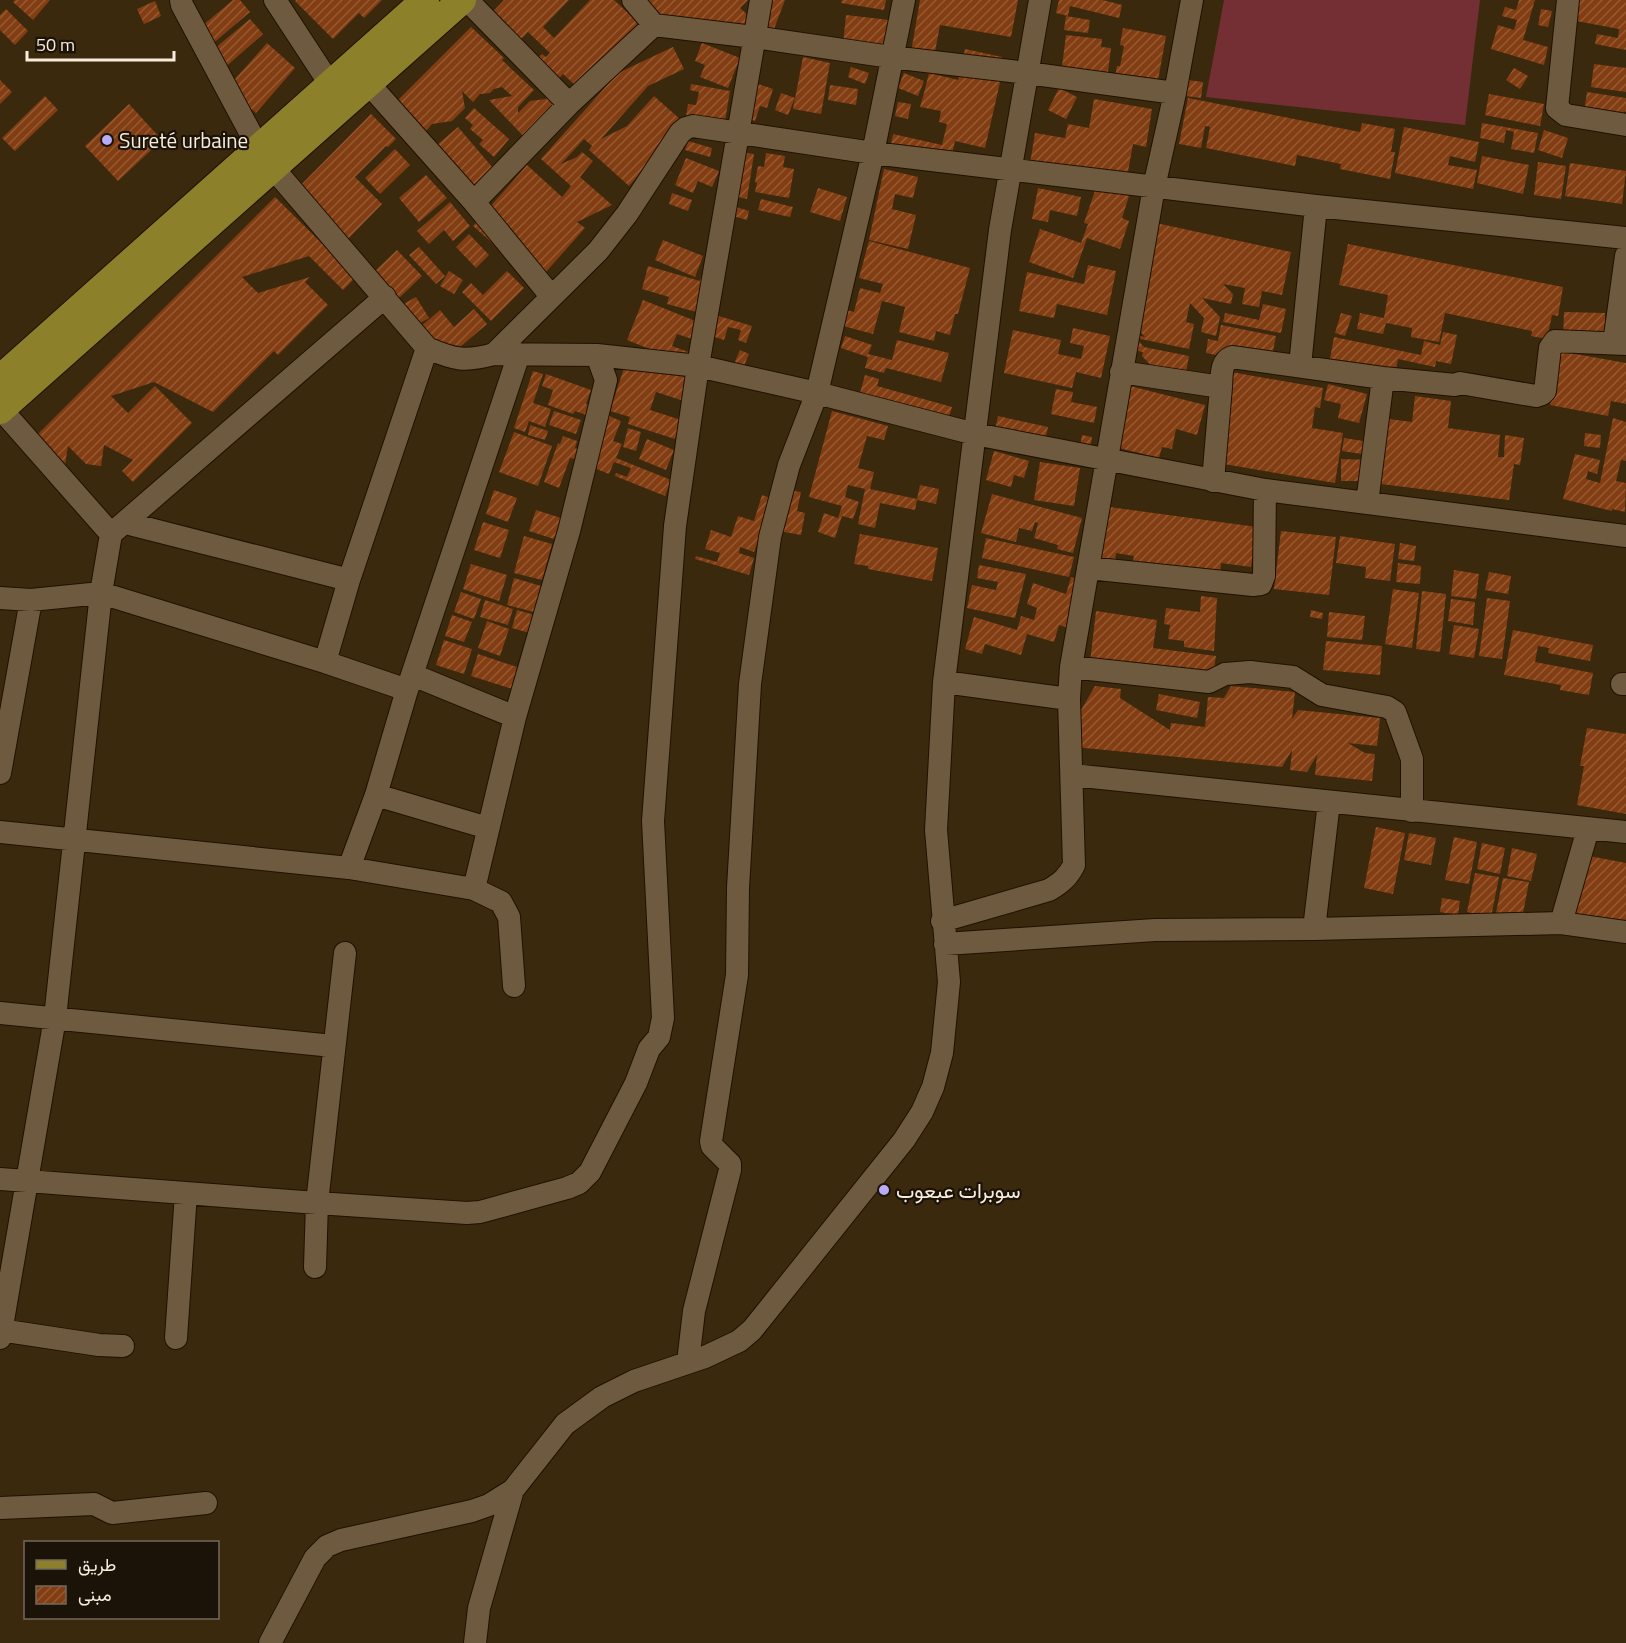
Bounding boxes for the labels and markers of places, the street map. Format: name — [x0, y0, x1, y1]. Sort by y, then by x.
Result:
place label: Sureté urbaine — [119, 124, 248, 156]
marker: Sureté urbaine — [100, 133, 114, 147]
place label: سوبرات عبعوب — [896, 1174, 1021, 1206]
marker: سوبرات عبعوب — [877, 1183, 891, 1197]

